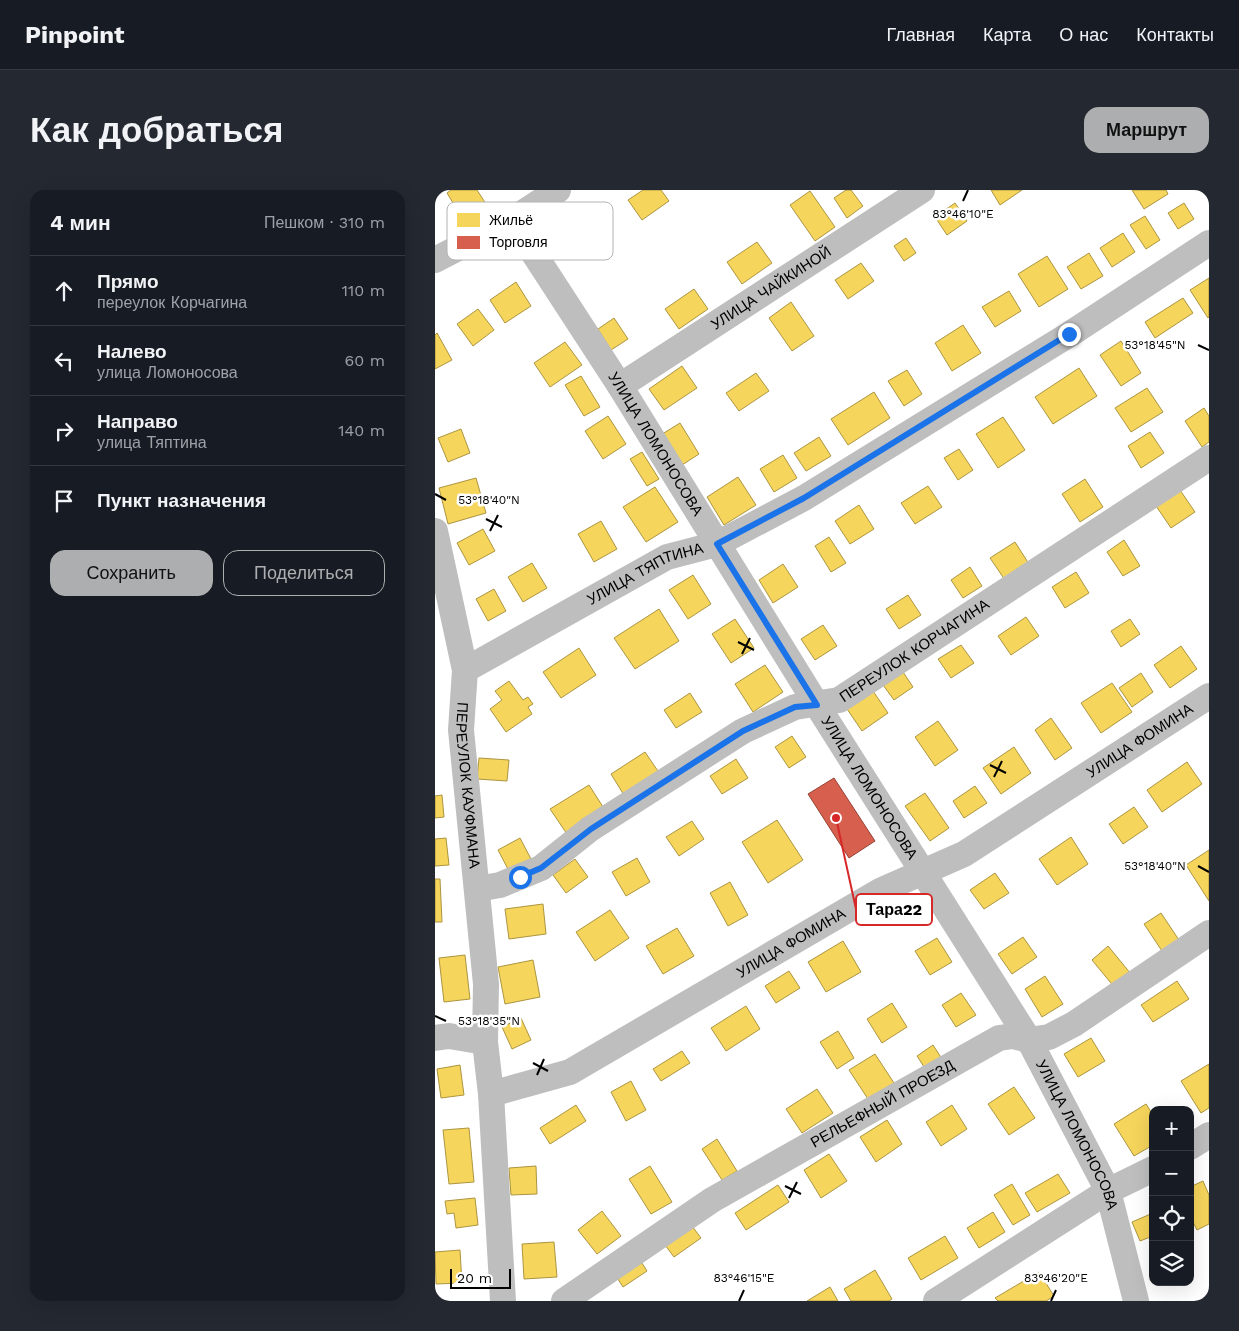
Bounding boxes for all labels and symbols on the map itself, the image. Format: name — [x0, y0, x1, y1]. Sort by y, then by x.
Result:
legend — [447, 202, 613, 260]
text: 83°46'10"E — [932, 207, 994, 221]
text: Жильё — [489, 212, 533, 228]
text: Торговля — [489, 234, 547, 250]
street label: УЛИЦА ЧАЙКИНОЙ — [708, 242, 834, 334]
route end — [1058, 323, 1081, 346]
text: 53°18'45"N — [1124, 338, 1186, 352]
street label: УЛИЦА ЛОМОНОСОВА — [604, 369, 707, 519]
text: 53°18'40"N — [458, 493, 520, 507]
street label: УЛИЦА ТЯПТИНА — [584, 539, 705, 609]
street label: ПЕРЕУЛОК КОРЧАГИНА — [836, 595, 993, 706]
street label: УЛИЦА ФОМИНА — [1083, 700, 1196, 782]
street label: ПЕРЕУЛОК КАУФМАНА — [452, 702, 484, 869]
street label: УЛИЦА ЛОМОНОСОВА — [817, 713, 921, 863]
text: 53°18'40"N — [1124, 859, 1186, 873]
route start — [509, 866, 532, 889]
callout: Тара22 — [856, 894, 932, 925]
text: Тара22 — [866, 900, 922, 919]
street label: УЛИЦА ФОМИНА — [733, 904, 849, 982]
text: 53°18'35"N — [458, 1014, 520, 1028]
street label: РЕЛЬЕФНЫЙ ПРОЕЗД — [807, 1056, 958, 1151]
street label: УЛИЦА ЛОМОНОСОВА — [1032, 1057, 1121, 1212]
scale bar — [450, 1266, 511, 1289]
text: 83°46'15"E — [714, 1271, 775, 1285]
text: 83°46'20"E — [1024, 1271, 1088, 1285]

